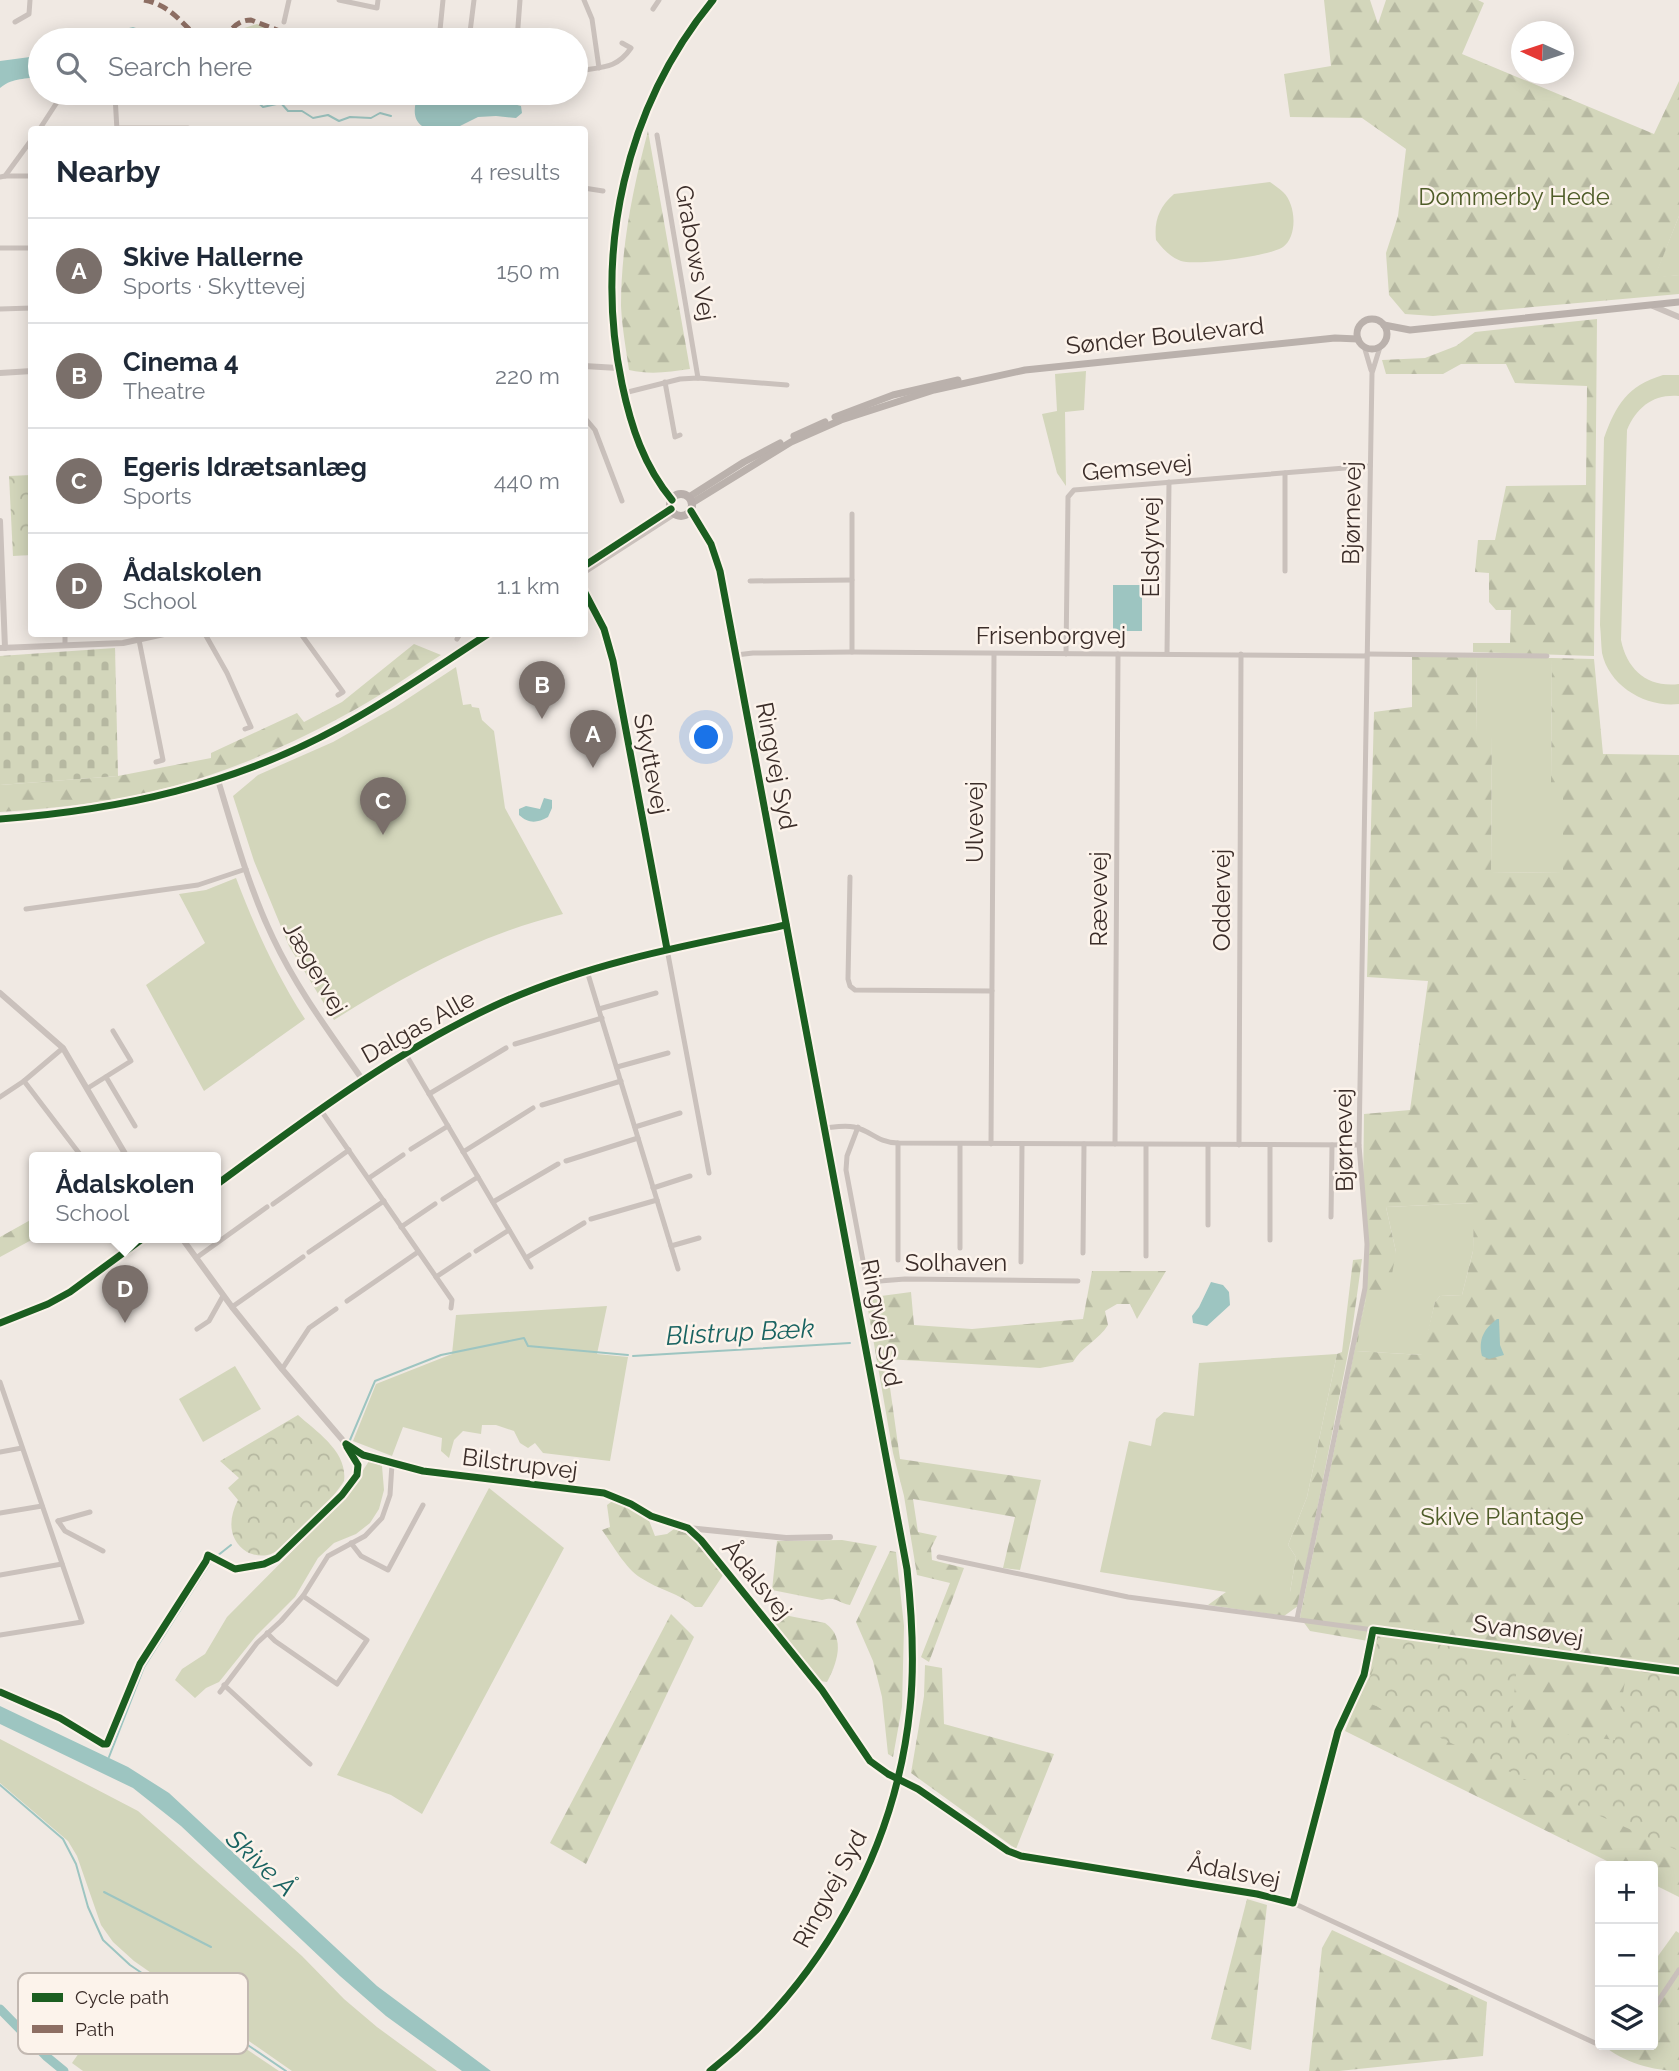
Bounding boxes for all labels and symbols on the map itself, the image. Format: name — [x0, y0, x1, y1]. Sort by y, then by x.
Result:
north arrow — [1511, 21, 1574, 84]
park label: Dommerby Hede — [1418, 182, 1610, 211]
street label: Grabows Vej — [669, 183, 722, 323]
street label: Sønder Boulevard — [1064, 311, 1266, 360]
street label: Gemsevej — [1081, 448, 1193, 487]
street label: Bjørnevej — [1336, 461, 1367, 565]
street label: Elsdyrvej — [1136, 497, 1165, 597]
street label: Frisenborgvej — [976, 621, 1126, 650]
pin: B — [519, 661, 565, 719]
street label: Ringvej Syd — [750, 700, 803, 832]
pin: A — [570, 710, 616, 768]
street label: Skyttevej — [628, 711, 675, 817]
your location — [689, 720, 723, 754]
pin: C — [360, 777, 406, 835]
street label: Ulvevej — [960, 781, 989, 863]
street label: Oddervej — [1207, 849, 1236, 951]
street label: Rævevej — [1084, 851, 1113, 947]
street label: Jægervej — [277, 916, 354, 1020]
street label: Dalgas Alle — [356, 984, 479, 1070]
street label: Bjørnevej — [1328, 1088, 1359, 1192]
street label: Solhaven — [905, 1248, 1007, 1277]
street label: Ringvej Syd — [855, 1257, 908, 1389]
pin: D — [102, 1265, 148, 1323]
water label: Blistrup Bæk — [665, 1313, 815, 1351]
street label: Bilstrupvej — [461, 1442, 580, 1485]
park label: Skive Plantage — [1420, 1502, 1584, 1531]
street label: Ådalsvej — [717, 1534, 798, 1625]
street label: Svansøvej — [1471, 1608, 1585, 1653]
water label: Skive Å — [219, 1823, 302, 1903]
street label: Ringvej Syd — [786, 1825, 873, 1953]
street label: Ådalsvej — [1185, 1848, 1283, 1895]
legend — [18, 1973, 248, 2054]
text: Cycle path — [75, 1986, 169, 2008]
text: Path — [75, 2018, 114, 2040]

